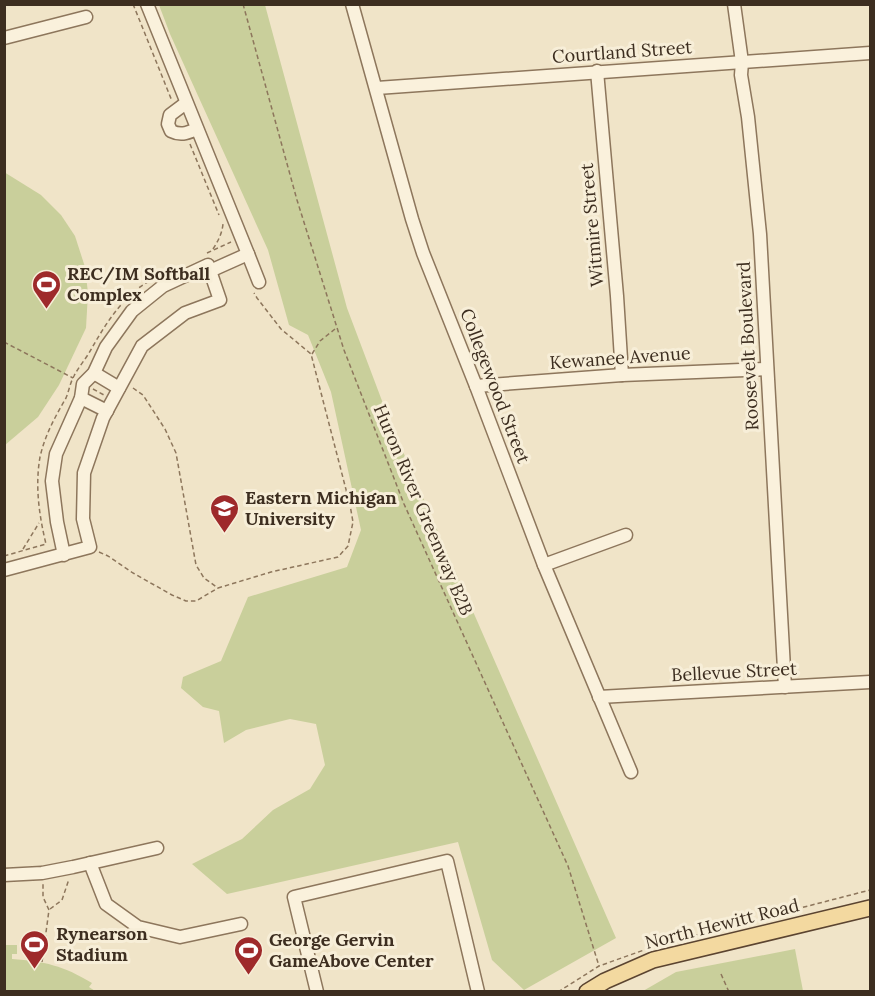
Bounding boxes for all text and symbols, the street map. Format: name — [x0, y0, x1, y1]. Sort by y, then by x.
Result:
street label: Courtland Street — [551, 35, 693, 68]
street label: Witmire Street — [575, 162, 608, 288]
street label: Roosevelt Boulevard — [732, 261, 763, 431]
place label: REC/IM Softball Complex — [67, 262, 210, 306]
sports icon: REC/IM Softball Complex — [30, 268, 62, 310]
street label: Collegewood Street — [455, 305, 536, 467]
street label: Kewanee Avenue — [549, 341, 692, 374]
street label: Huron River Greenway B2B — [369, 401, 478, 619]
place label: Eastern Michigan University — [245, 486, 397, 530]
school or university icon: Eastern Michigan University — [208, 492, 240, 534]
street label: Bellevue Street — [671, 657, 797, 686]
street label: North Hewitt Road — [642, 893, 802, 954]
place label: Rynearson Stadium — [56, 922, 148, 966]
sports icon: Rynearson Stadium — [19, 928, 51, 970]
place label: George Gervin GameAbove Center — [269, 928, 434, 972]
sports icon: George Gervin GameAbove Center — [232, 934, 264, 976]

